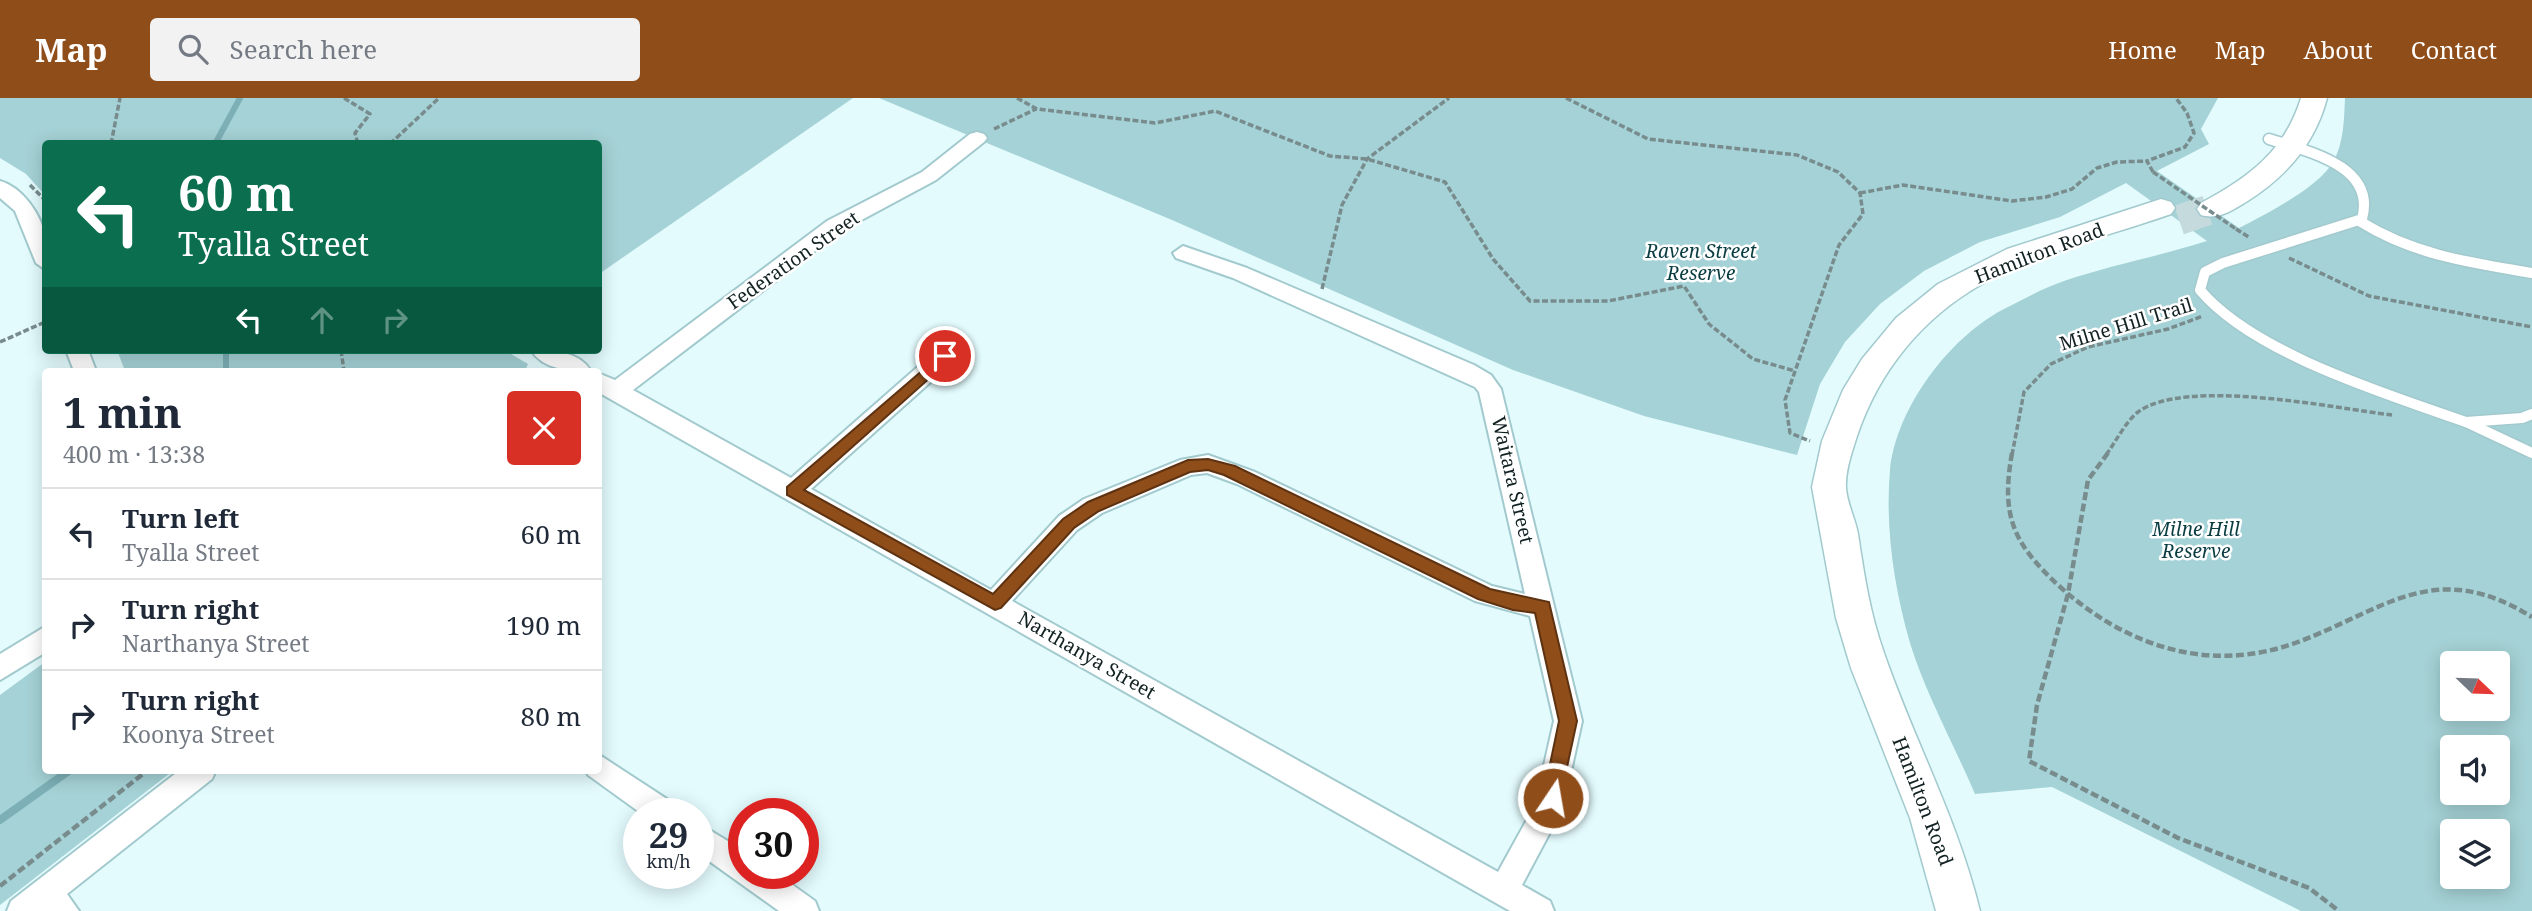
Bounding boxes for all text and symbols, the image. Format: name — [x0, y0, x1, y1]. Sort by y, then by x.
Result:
search box — [150, 18, 640, 81]
text: Map — [35, 27, 108, 72]
icon: search — [174, 30, 212, 68]
text: Search here — [230, 31, 377, 67]
text: Home — [2108, 33, 2177, 66]
text: Map — [2215, 33, 2266, 66]
text: About — [2304, 33, 2373, 66]
text: Contact — [2411, 33, 2497, 66]
text: 60 m — [178, 159, 294, 225]
icon: left — [63, 168, 154, 259]
street label: Federation Street — [722, 205, 864, 315]
street label: Hamilton Road — [1971, 216, 2108, 290]
text: Tyalla Street — [178, 222, 369, 265]
park label: Raven Street Reserve — [1644, 238, 1758, 286]
street label: Milne Hill Trail — [2056, 291, 2196, 357]
icon: left — [230, 301, 268, 339]
icon: ahead — [303, 301, 341, 339]
icon: right — [376, 301, 414, 339]
pin — [915, 326, 975, 386]
icon: arrive — [926, 337, 964, 375]
text: 1 min — [63, 383, 182, 440]
button: close — [507, 391, 581, 465]
street label: Waitara Street — [1486, 414, 1540, 547]
text: 400 m · 13:38 — [63, 438, 205, 470]
text: Turn left — [122, 500, 239, 536]
icon: left — [63, 515, 101, 553]
text: 60 m — [521, 516, 581, 552]
park label: Milne Hill Reserve — [2151, 516, 2240, 564]
text: Tyalla Street — [122, 536, 259, 568]
text: Turn right — [122, 591, 259, 627]
street label: Narthanya Street — [1013, 605, 1161, 705]
icon: right — [63, 606, 101, 644]
text: 190 m — [506, 607, 581, 643]
text: Narthanya Street — [122, 627, 309, 659]
north arrow — [2440, 651, 2510, 721]
map controls — [2440, 651, 2510, 889]
text: Turn right — [122, 682, 259, 718]
icon: right — [63, 697, 101, 735]
text: 80 m — [521, 698, 581, 734]
text: Koonya Street — [122, 718, 275, 750]
street label: Hamilton Road — [1886, 733, 1960, 870]
button: sound — [2440, 735, 2510, 805]
position arrow — [1516, 761, 1590, 835]
speed limit sign: 30 — [728, 798, 819, 889]
text: 29 — [649, 811, 688, 858]
button: layers — [2440, 819, 2510, 889]
text: km/h — [646, 849, 691, 873]

